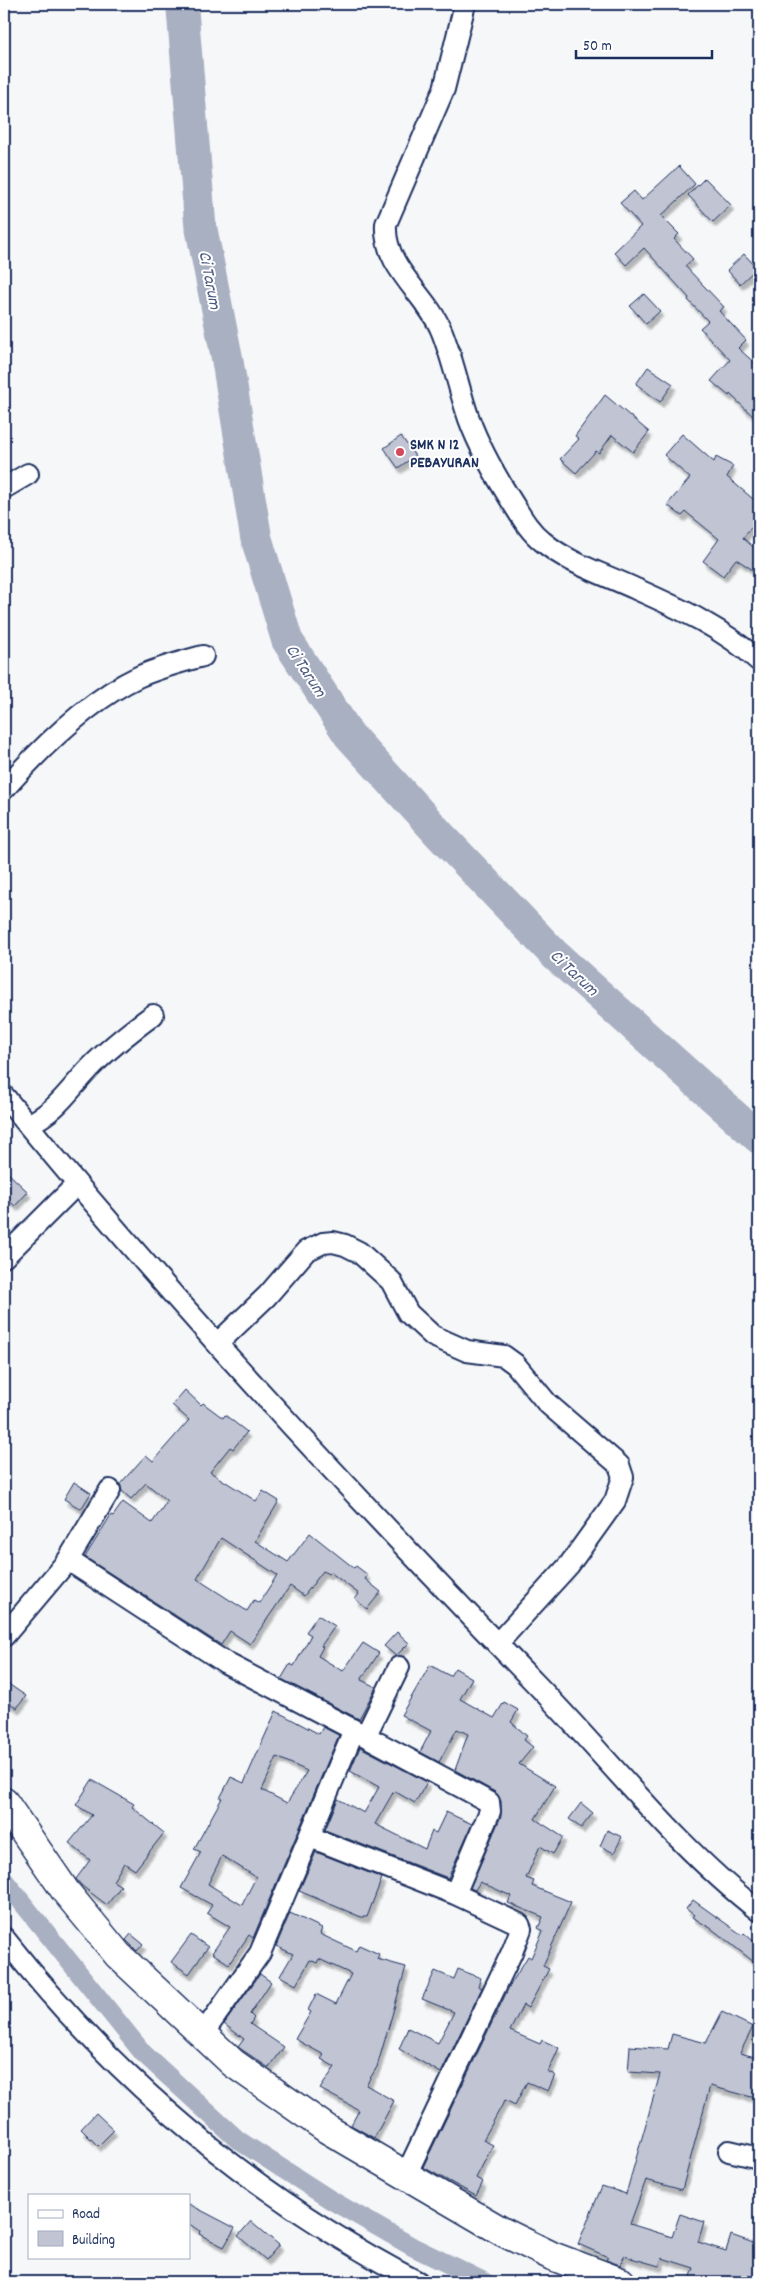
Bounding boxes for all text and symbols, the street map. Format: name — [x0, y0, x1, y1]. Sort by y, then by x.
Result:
scale bar — [576, 28, 712, 60]
text: 50 m — [583, 36, 612, 58]
water label: Ci Tarum — [191, 249, 227, 312]
place label: SMK N 12 PEBAYURAN — [410, 434, 479, 475]
marker: SMK N 12 PEBAYURAN — [394, 446, 406, 458]
water label: Ci Tarum — [278, 640, 332, 703]
water label: Ci Tarum — [543, 945, 604, 1003]
legend — [28, 2194, 190, 2258]
text: Road — [72, 2204, 100, 2226]
text: Building — [72, 2230, 115, 2252]

